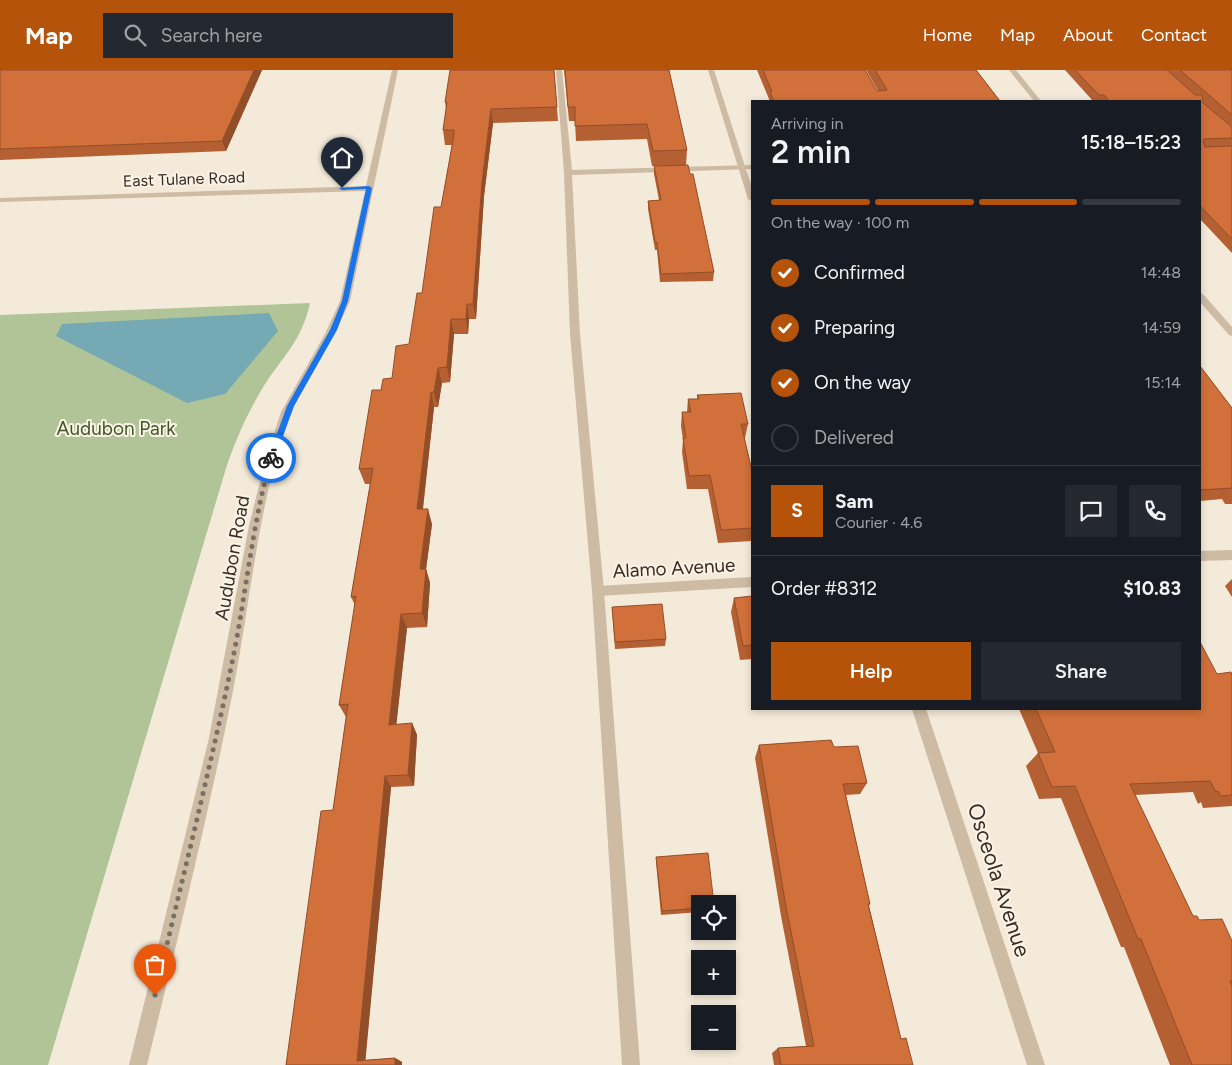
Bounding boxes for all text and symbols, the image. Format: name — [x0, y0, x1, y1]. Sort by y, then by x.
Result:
search box — [103, 13, 453, 58]
text: Map — [25, 21, 73, 50]
icon: search — [121, 21, 149, 49]
text: Search here — [161, 24, 262, 47]
text: Home — [923, 24, 972, 46]
text: Map — [1000, 24, 1035, 46]
text: About — [1063, 24, 1113, 46]
text: Contact — [1141, 24, 1207, 46]
text: Arriving in — [771, 114, 843, 133]
text: 15:18–15:23 — [1081, 131, 1181, 154]
text: 2 min — [771, 133, 851, 171]
pin — [321, 137, 363, 188]
icon: home — [328, 144, 356, 172]
street label: East Tulane Road — [123, 167, 245, 191]
text: On the way · 100 m — [771, 213, 909, 232]
icon: check — [771, 259, 799, 287]
text: Confirmed — [814, 261, 905, 284]
text: 14:48 — [1141, 263, 1181, 282]
icon: check — [771, 314, 799, 342]
text: Preparing — [814, 316, 895, 339]
text: 14:59 — [1142, 318, 1181, 337]
icon: check — [771, 369, 799, 397]
text: On the way — [814, 371, 911, 394]
text: 15:14 — [1145, 373, 1181, 392]
park label: Audubon Park — [57, 417, 176, 440]
text: Delivered — [814, 426, 894, 449]
courier — [246, 433, 296, 483]
icon: bike — [257, 444, 285, 472]
button: chat — [1065, 485, 1117, 537]
button: phone — [1129, 485, 1181, 537]
text: Sam — [835, 490, 873, 513]
street label: Audubon Road — [210, 494, 254, 622]
text: S — [791, 499, 803, 522]
text: Courier · 4.6 — [835, 513, 922, 532]
street label: Alamo Avenue — [612, 553, 736, 583]
text: Order #8312 — [771, 577, 877, 600]
text: $10.83 — [1123, 577, 1181, 600]
button: Help — [771, 642, 971, 700]
button: Share — [981, 642, 1181, 700]
street label: Osceola Avenue — [961, 800, 1037, 960]
map controls — [691, 895, 736, 1050]
button: locate — [691, 895, 736, 940]
pin — [134, 944, 176, 995]
button: + — [691, 950, 736, 995]
icon: bag — [141, 951, 169, 979]
button: − — [691, 1005, 736, 1050]

